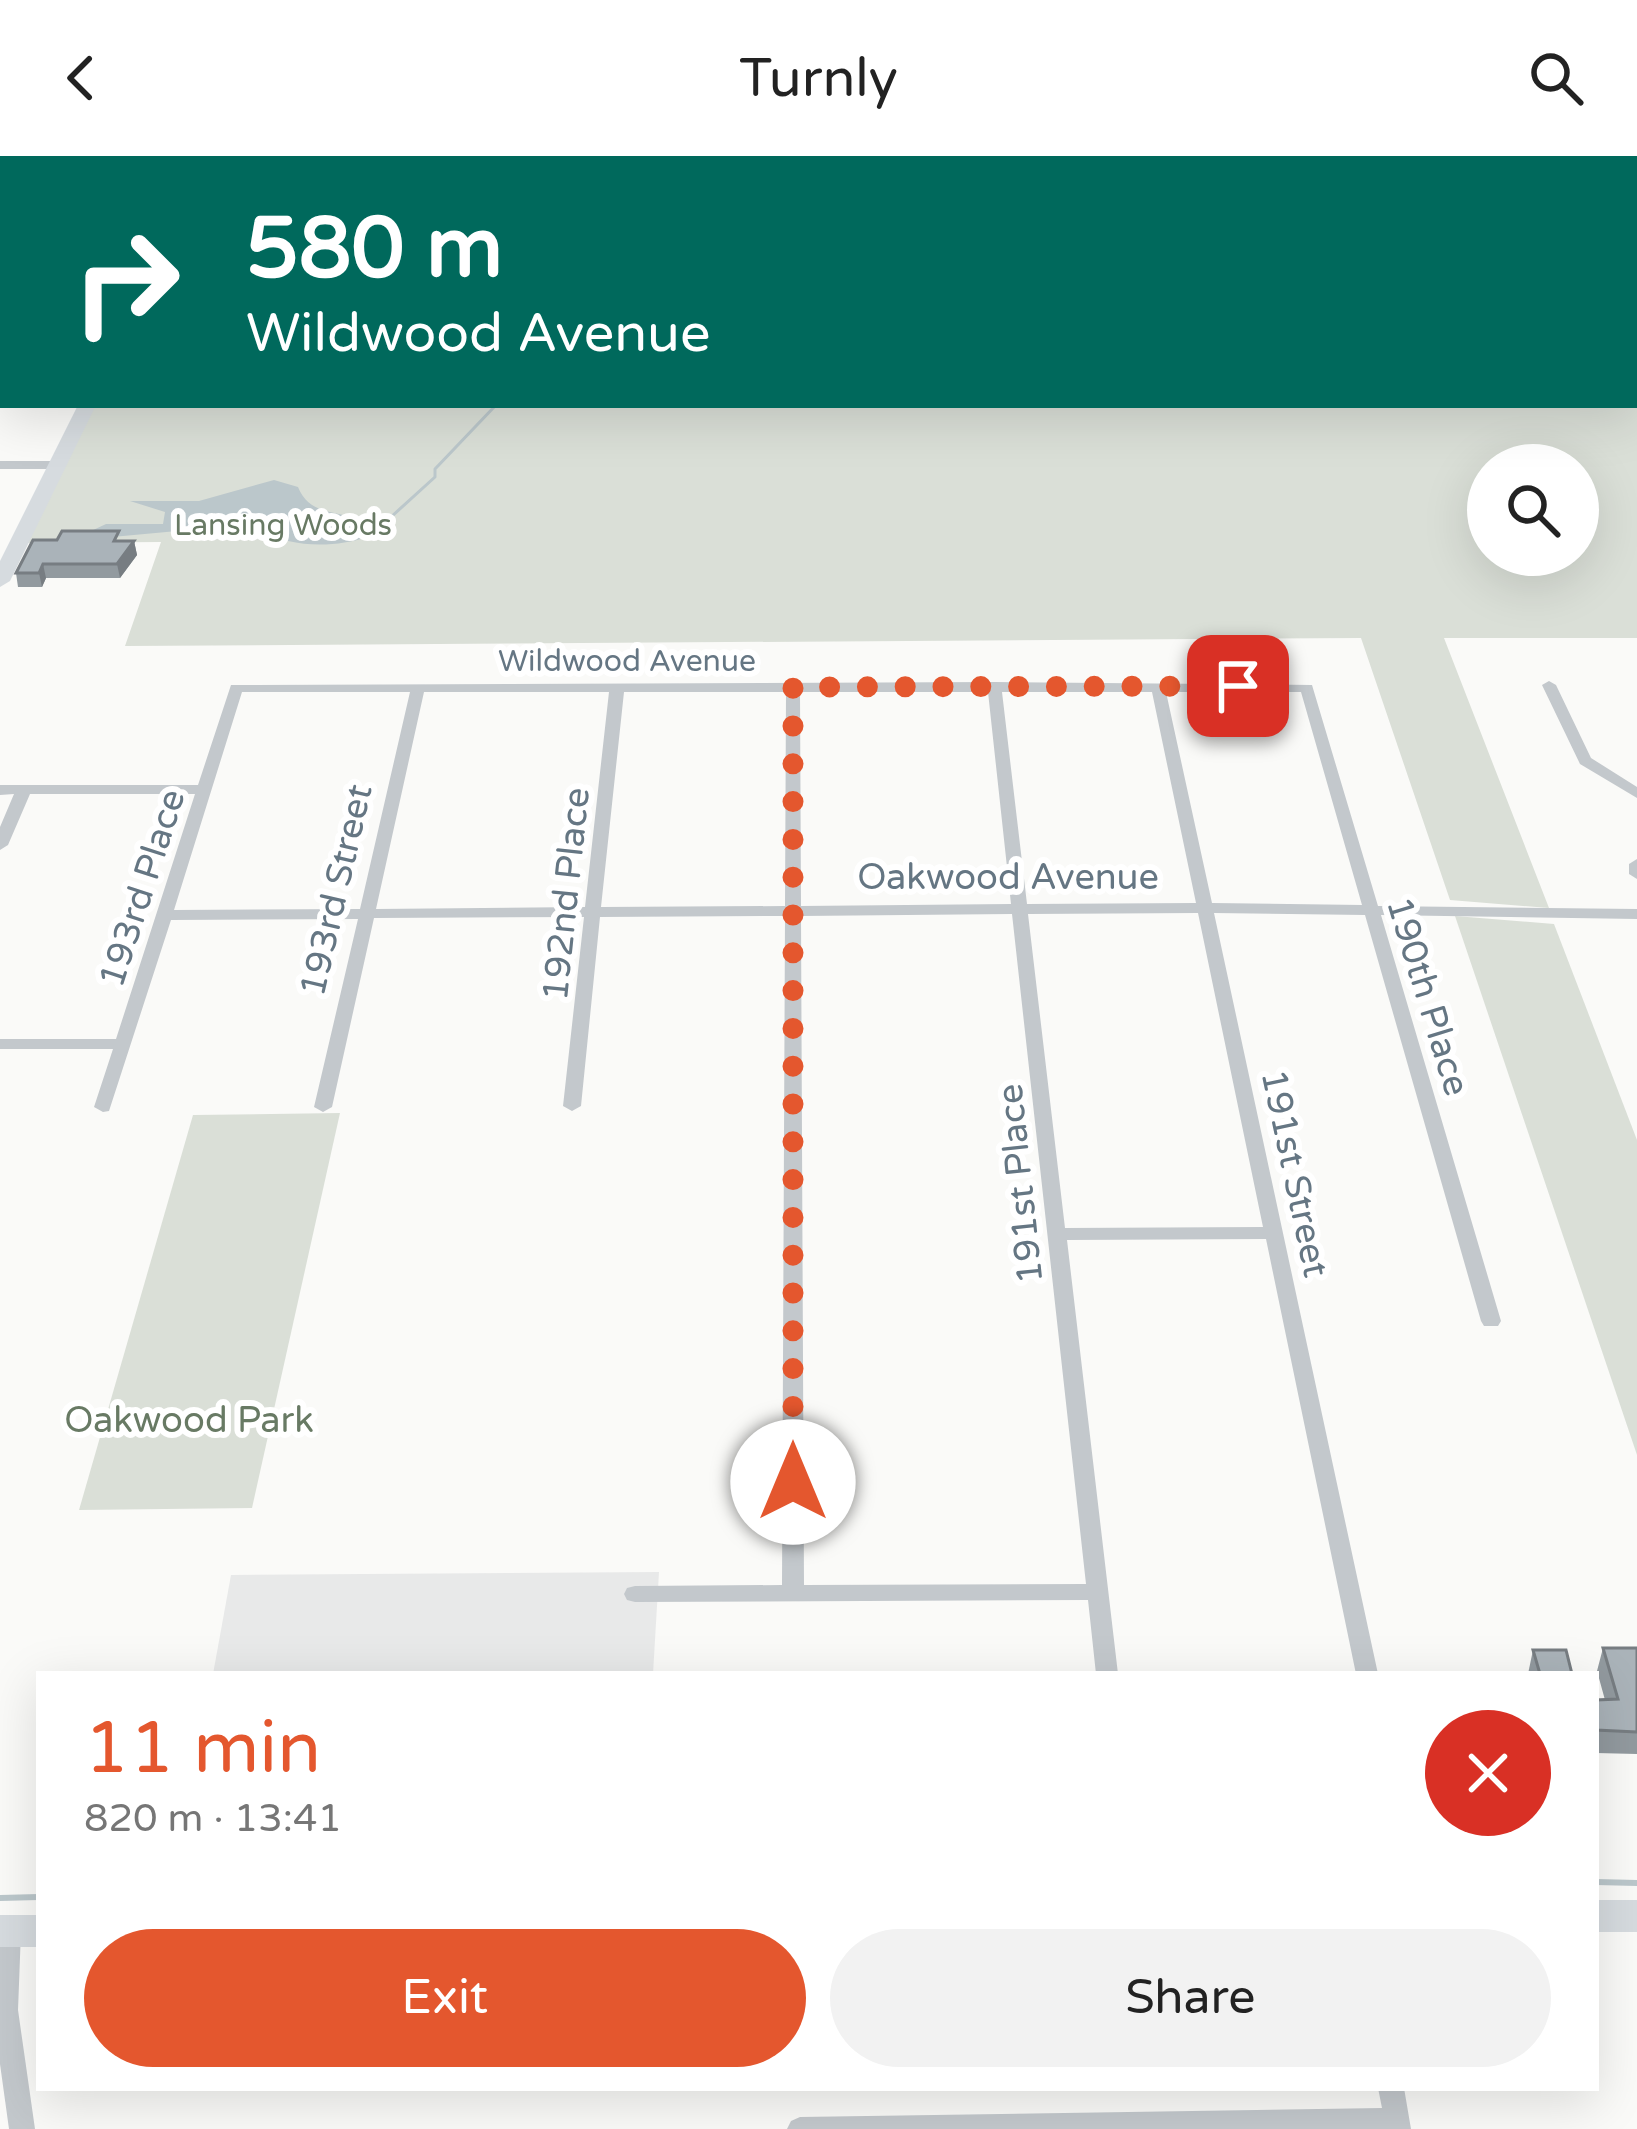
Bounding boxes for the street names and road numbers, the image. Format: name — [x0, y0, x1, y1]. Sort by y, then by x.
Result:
street label: Wildwood Avenue — [498, 643, 756, 680]
street label: 193rd Street — [291, 780, 382, 1000]
street label: 193rd Place — [90, 784, 195, 993]
street label: 192nd Place — [534, 785, 599, 1003]
street label: Oakwood Avenue — [857, 856, 1159, 899]
street label: 190th Place — [1377, 892, 1478, 1101]
street label: 191st Street — [1252, 1066, 1337, 1281]
street label: 191st Place — [989, 1082, 1052, 1286]

